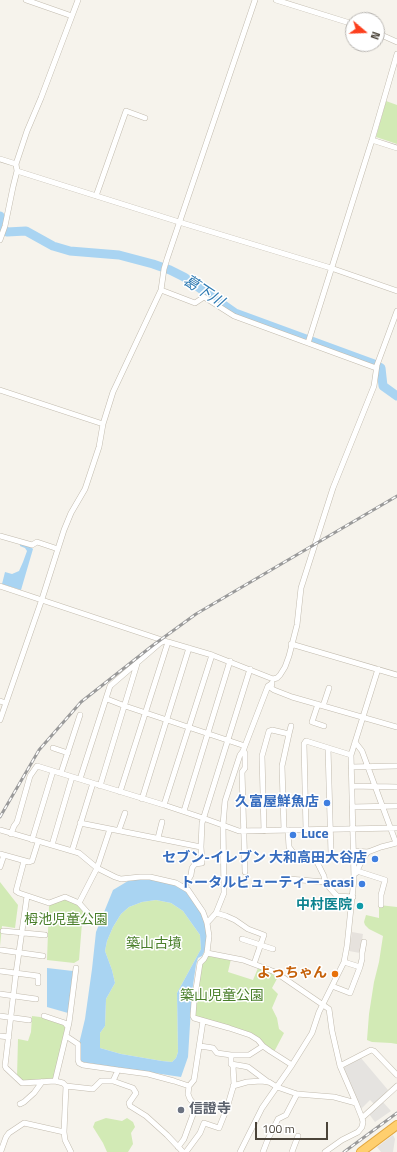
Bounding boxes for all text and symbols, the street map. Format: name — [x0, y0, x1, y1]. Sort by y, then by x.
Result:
north arrow — [345, 12, 385, 52]
text: N — [367, 29, 384, 42]
water label: 葛下川 — [179, 272, 227, 312]
place label: 久富屋鮮魚店 — [235, 795, 319, 811]
marker: 久富屋鮮魚店 — [322, 798, 332, 808]
place label: Luce — [301, 827, 329, 843]
marker: Luce — [288, 830, 298, 840]
place label: セブン-イレブン 大和高田大谷店 — [162, 851, 367, 867]
marker: セブン-イレブン 大和高田大谷店 — [370, 854, 380, 864]
place label: トータルビューティー acasi — [180, 876, 354, 892]
marker: トータルビューティー acasi — [357, 879, 367, 889]
place label: 中村医院 — [296, 898, 352, 914]
marker: 中村医院 — [355, 901, 365, 911]
park label: 栂池児童公園 — [24, 913, 108, 929]
park label: 築山古墳 — [126, 937, 182, 953]
place label: よっちゃん — [257, 966, 327, 982]
marker: よっちゃん — [330, 969, 340, 979]
park label: 築山児童公園 — [180, 989, 264, 1005]
place label: 信證寺 — [189, 1102, 231, 1118]
marker: 信證寺 — [176, 1105, 186, 1115]
scale bar — [257, 1114, 330, 1140]
text: 100 m — [262, 1119, 295, 1138]

